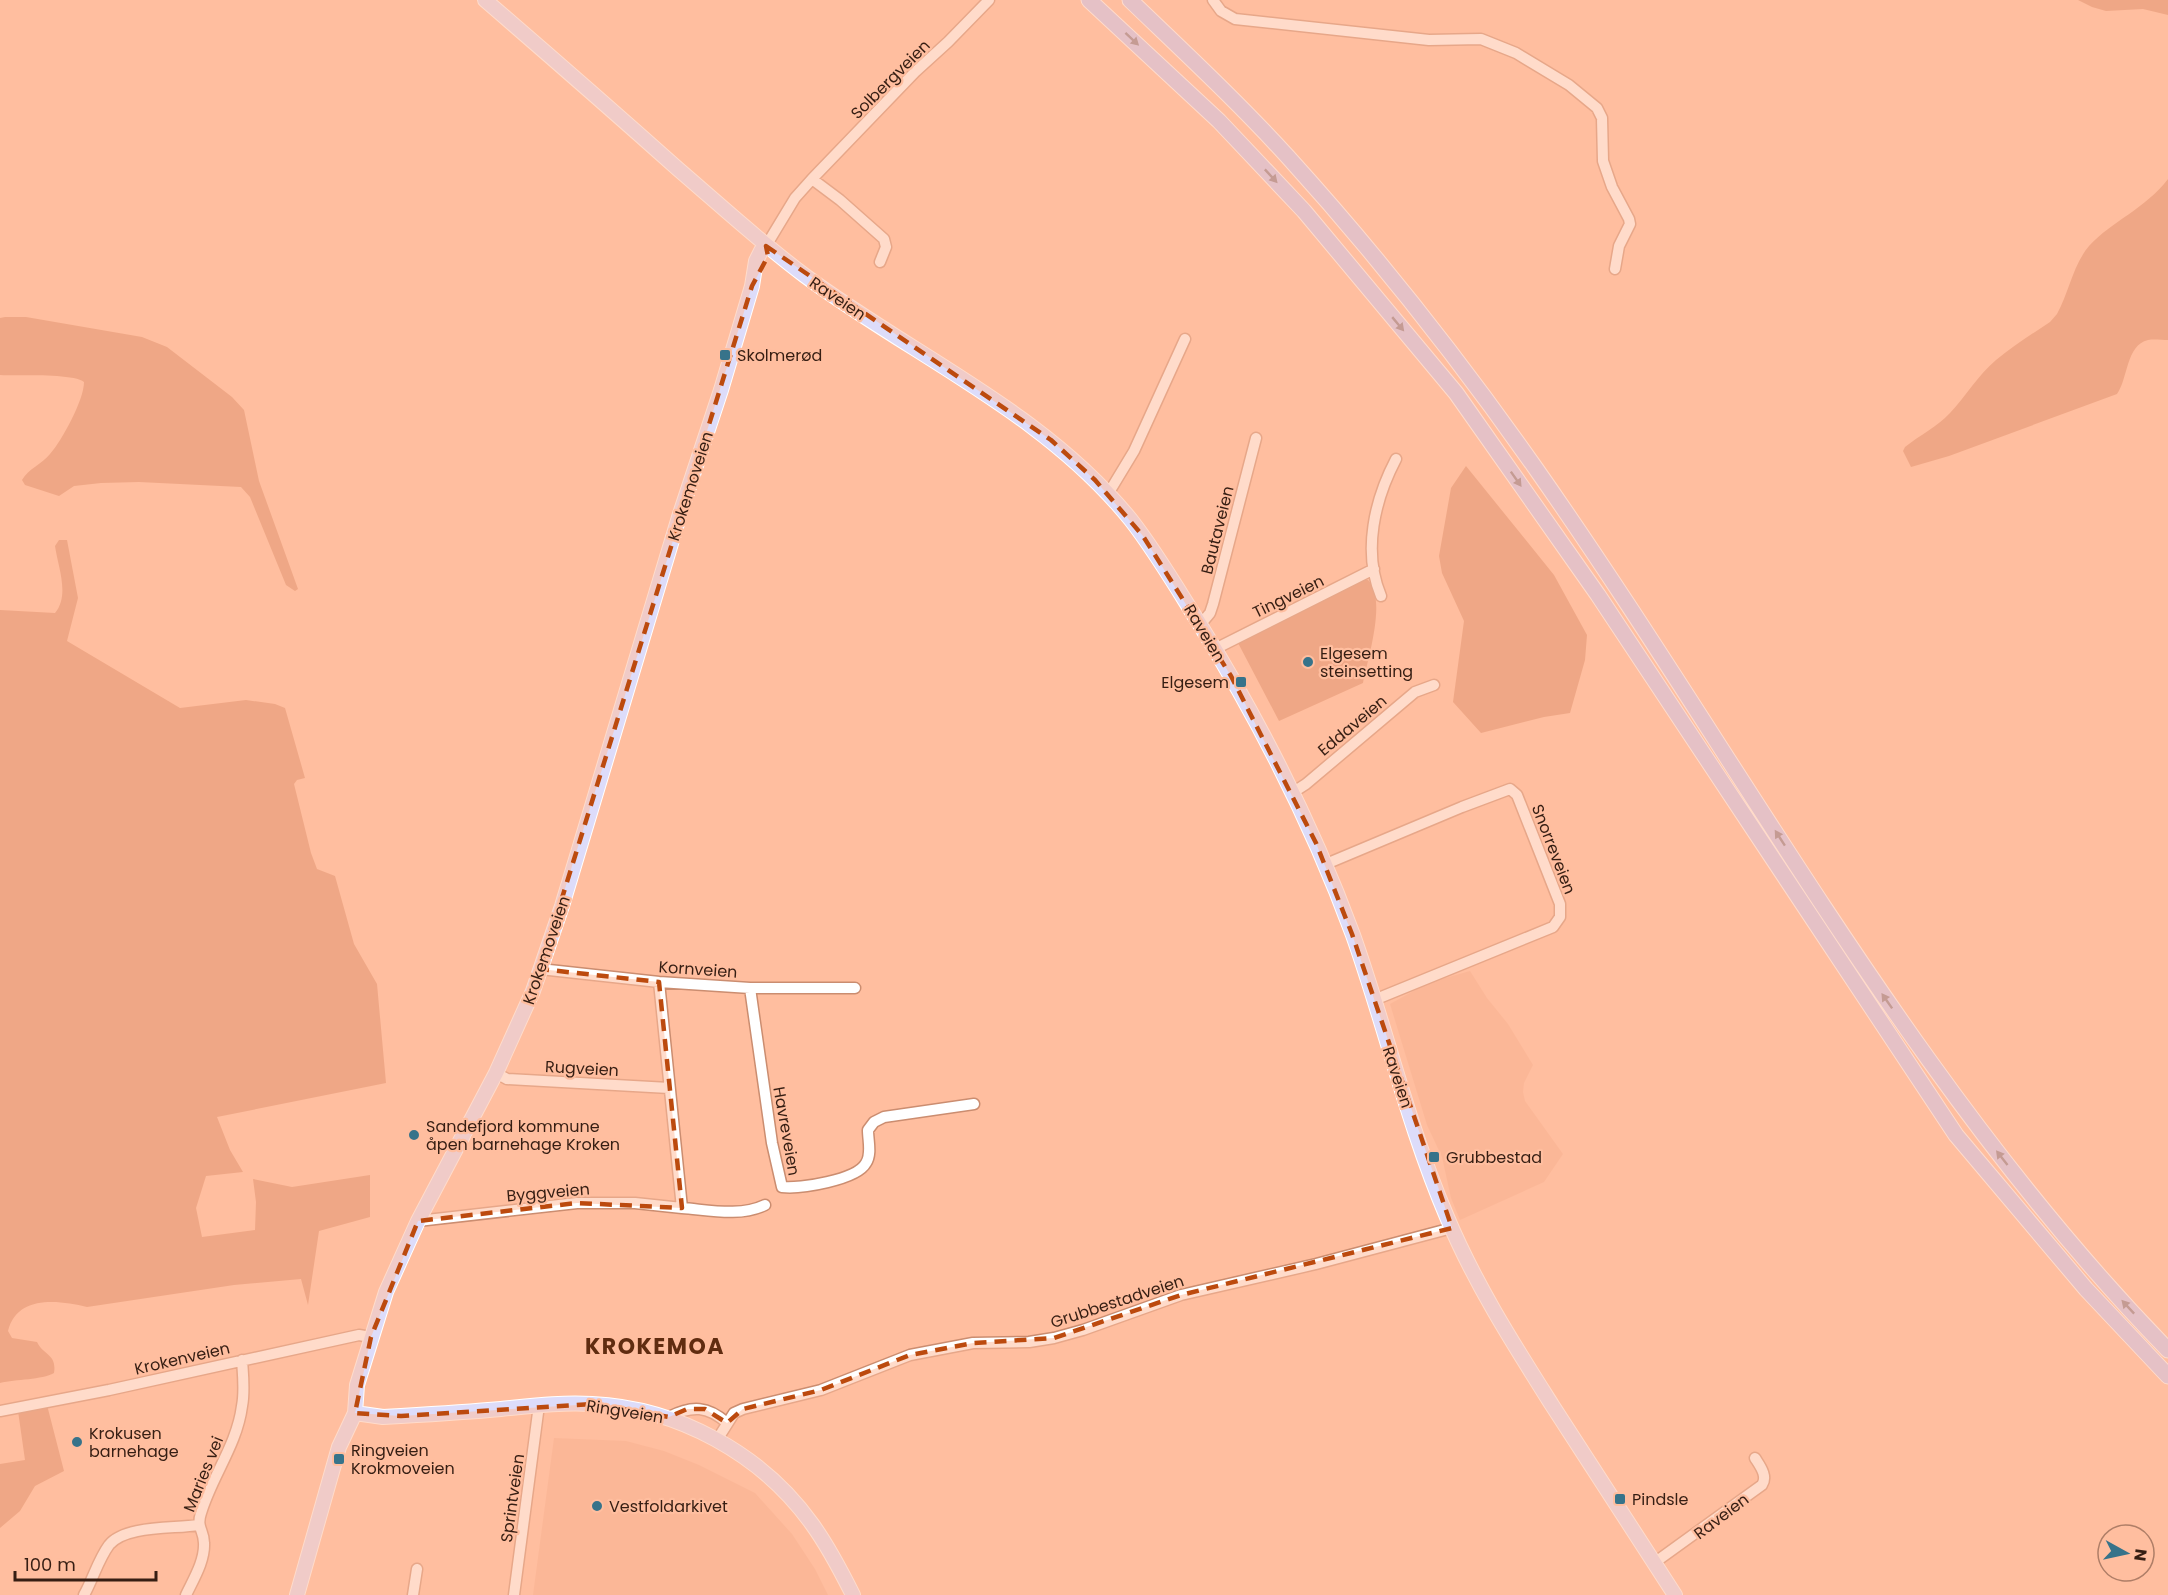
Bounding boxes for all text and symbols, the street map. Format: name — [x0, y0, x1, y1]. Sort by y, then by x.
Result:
one-way arrow — [1124, 32, 1139, 45]
street label: Solbergveien — [845, 34, 935, 124]
one-way arrow — [1264, 169, 1278, 184]
street label: Raveien — [805, 271, 870, 326]
one-way arrow — [1391, 316, 1404, 331]
place label: Skolmerød — [737, 344, 822, 367]
marker: Skolmerød — [718, 348, 732, 362]
street label: Krokemoveien — [662, 429, 719, 544]
one-way arrow — [1510, 470, 1522, 486]
street label: Bautaveien — [1195, 483, 1240, 577]
street label: Tingveien — [1249, 569, 1328, 624]
street label: Raveien — [1178, 600, 1231, 666]
place label: Elgesem steinsetting — [1320, 642, 1413, 683]
marker: Elgesem steinsetting — [1301, 655, 1315, 669]
place label: Elgesem — [1161, 671, 1229, 694]
marker: Elgesem — [1234, 675, 1248, 689]
street label: Eddaveien — [1313, 690, 1392, 761]
street label: Snorreveien — [1526, 801, 1581, 898]
one-way arrow — [1775, 830, 1786, 846]
street label: Krokemoveien — [517, 893, 576, 1008]
street label: Kornveien — [658, 955, 738, 984]
one-way arrow — [1881, 993, 1893, 1009]
street label: Raveien — [1377, 1043, 1418, 1111]
street label: Rugveien — [545, 1055, 619, 1082]
street label: Havreveien — [767, 1085, 806, 1177]
place label: Sandefjord kommune åpen barnehage Kroken — [426, 1115, 620, 1156]
marker: Sandefjord kommune åpen barnehage Kroken — [407, 1128, 421, 1142]
place label: Grubbestad — [1446, 1146, 1542, 1169]
marker: Grubbestad — [1427, 1150, 1441, 1164]
one-way arrow — [1996, 1150, 2009, 1166]
street label: Byggveien — [505, 1177, 591, 1208]
street label: Grubbestadveien — [1047, 1269, 1187, 1334]
one-way arrow — [2122, 1300, 2135, 1315]
district label: KROKEMOA — [585, 1331, 725, 1362]
street label: Krokenveien — [132, 1336, 232, 1381]
street label: Ringveien — [585, 1394, 665, 1429]
place label: Krokusen barnehage — [89, 1422, 179, 1463]
street label: Maries vei — [178, 1433, 229, 1516]
marker: Krokusen barnehage — [70, 1435, 84, 1449]
place label: Ringveien Krokmoveien — [351, 1439, 455, 1480]
marker: Ringveien Krokmoveien — [332, 1452, 346, 1466]
street label: Sprintveien — [495, 1452, 530, 1544]
place label: Pindsle — [1632, 1488, 1689, 1511]
street label: Raveien — [1689, 1488, 1754, 1545]
marker: Pindsle — [1613, 1492, 1627, 1506]
place label: Vestfoldarkivet — [609, 1495, 728, 1518]
marker: Vestfoldarkivet — [590, 1499, 604, 1513]
north arrow — [2096, 1523, 2156, 1583]
scale bar — [15, 1544, 156, 1582]
text: N — [2128, 1547, 2153, 1563]
text: 100 m — [24, 1552, 76, 1577]

